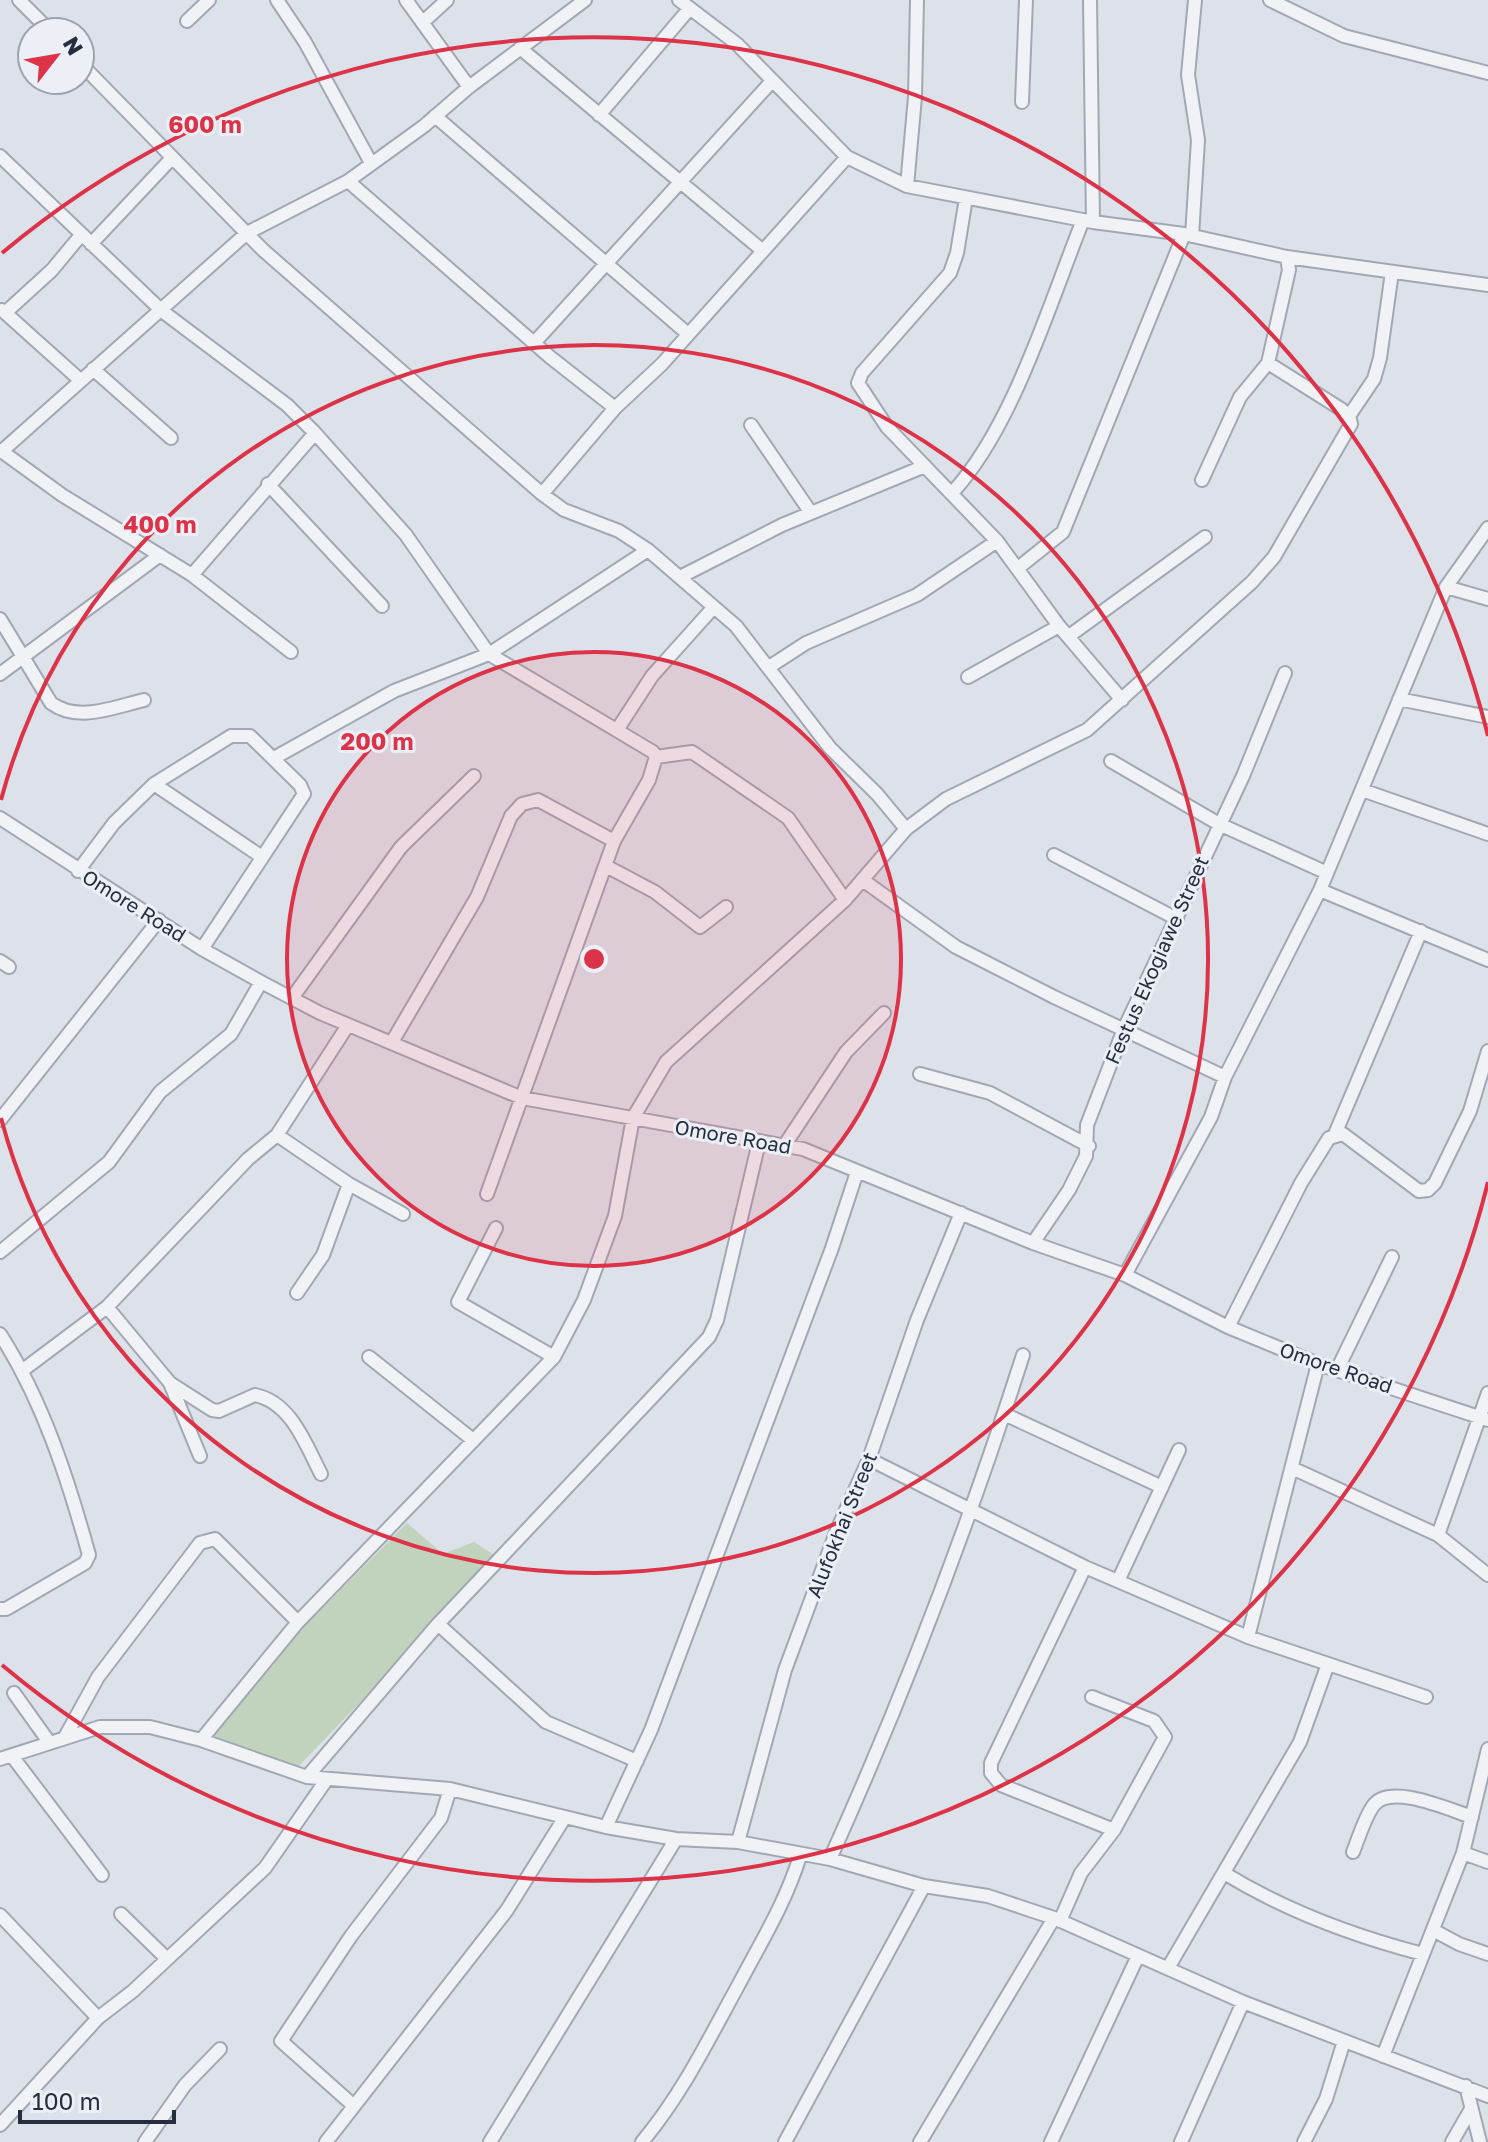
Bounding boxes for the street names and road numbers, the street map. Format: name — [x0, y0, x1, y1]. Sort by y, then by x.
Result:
street label: Festus Ekogiawe Street — [1099, 852, 1213, 1067]
street label: Omore Road — [78, 864, 191, 947]
street label: Omore Road — [673, 1114, 793, 1158]
street label: Omore Road — [1277, 1337, 1396, 1398]
street label: Alufokhai Street — [801, 1448, 881, 1601]

